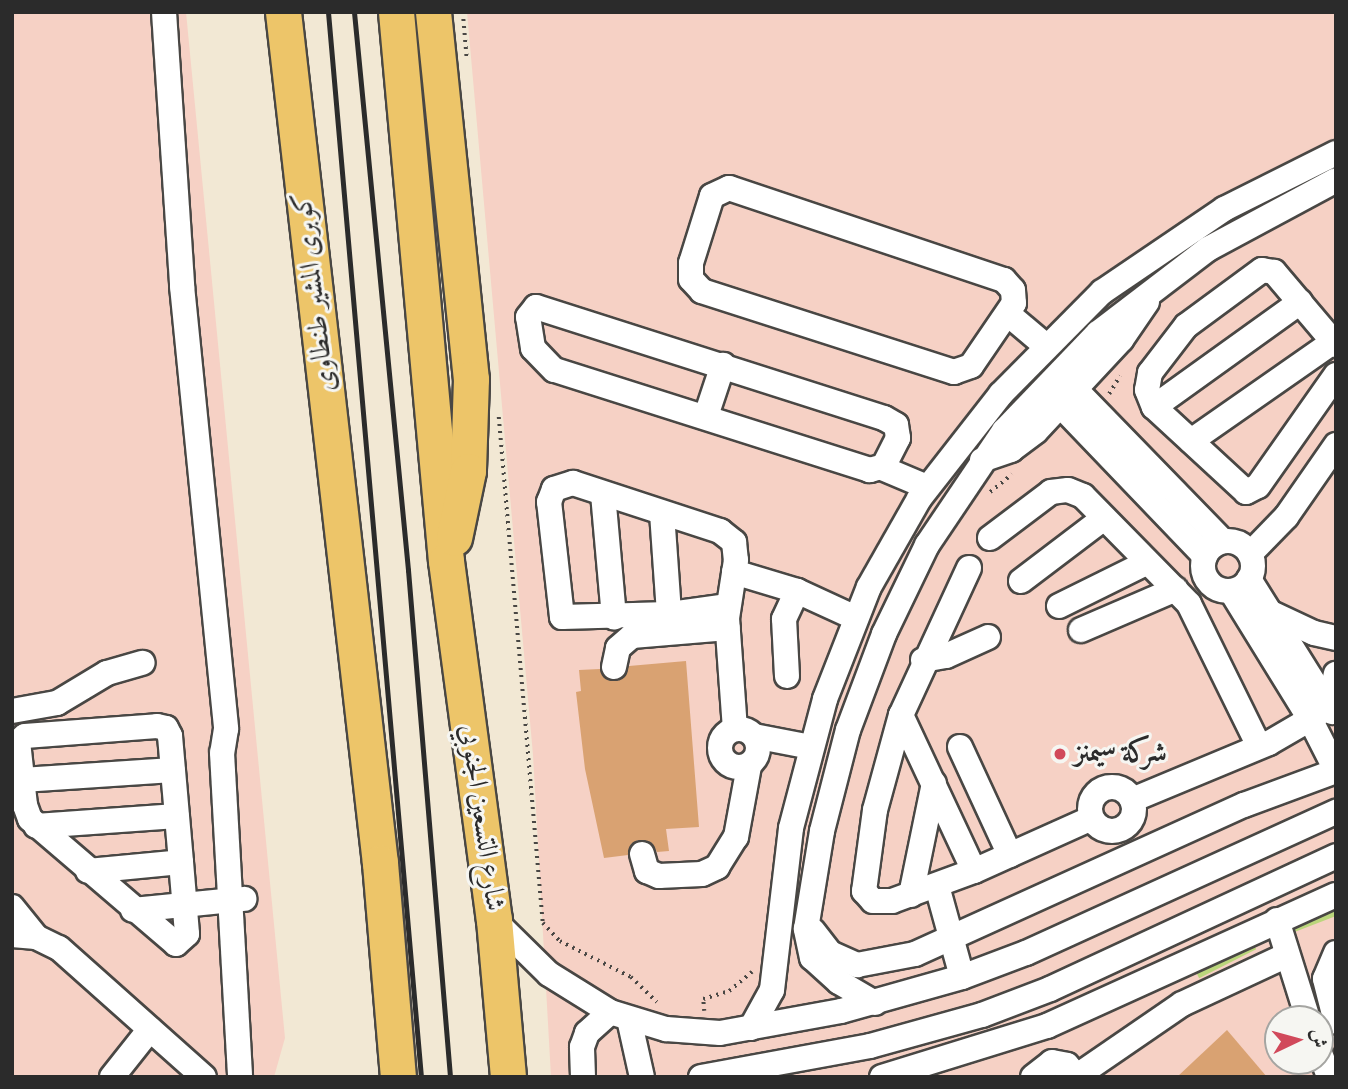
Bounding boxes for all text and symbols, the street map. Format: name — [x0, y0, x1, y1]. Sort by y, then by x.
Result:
street label: كوبرى المشير طنطاوى — [286, 190, 344, 394]
street label: شارع التسعين الجنوبي — [451, 722, 511, 914]
place label: شركة سيمنز — [1074, 737, 1167, 771]
marker: شركة سيمنز — [1052, 746, 1068, 762]
north arrow — [1264, 1005, 1334, 1075]
text: ش — [1304, 1028, 1332, 1049]

